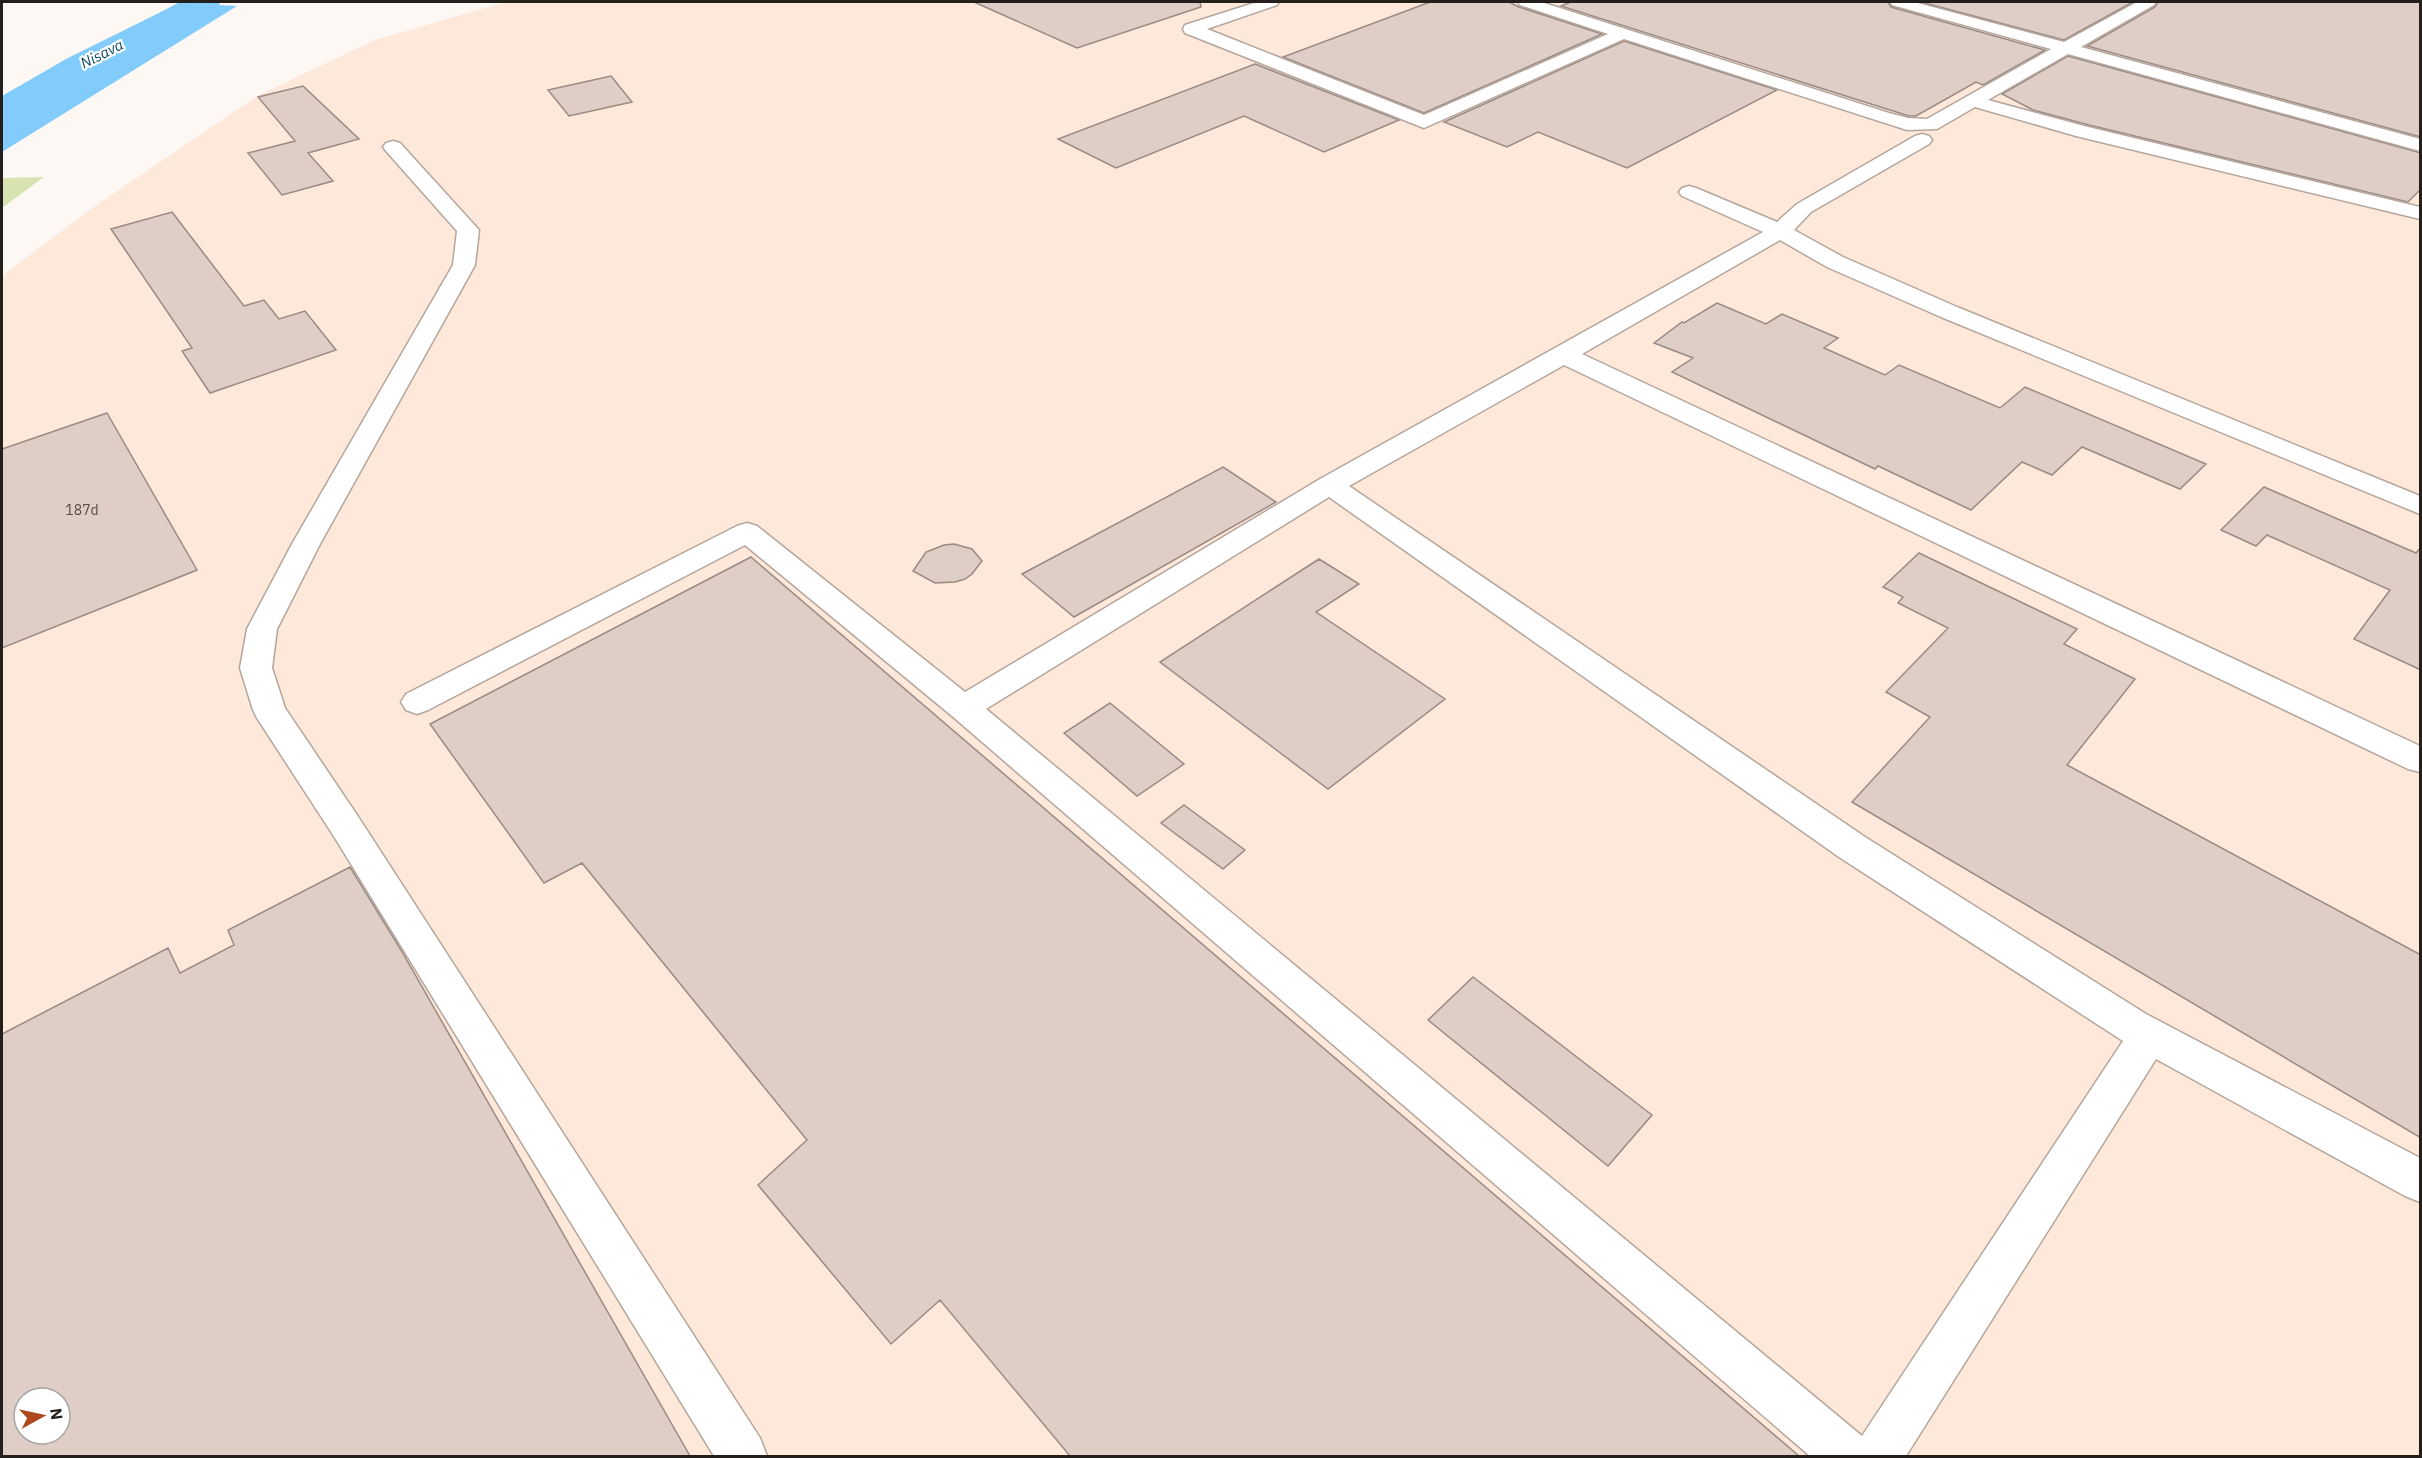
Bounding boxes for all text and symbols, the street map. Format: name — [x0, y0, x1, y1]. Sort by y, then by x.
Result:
water label: Nisava — [77, 35, 127, 72]
house number: 187d — [65, 501, 99, 519]
north arrow — [12, 1386, 72, 1446]
text: N — [46, 1407, 68, 1421]

